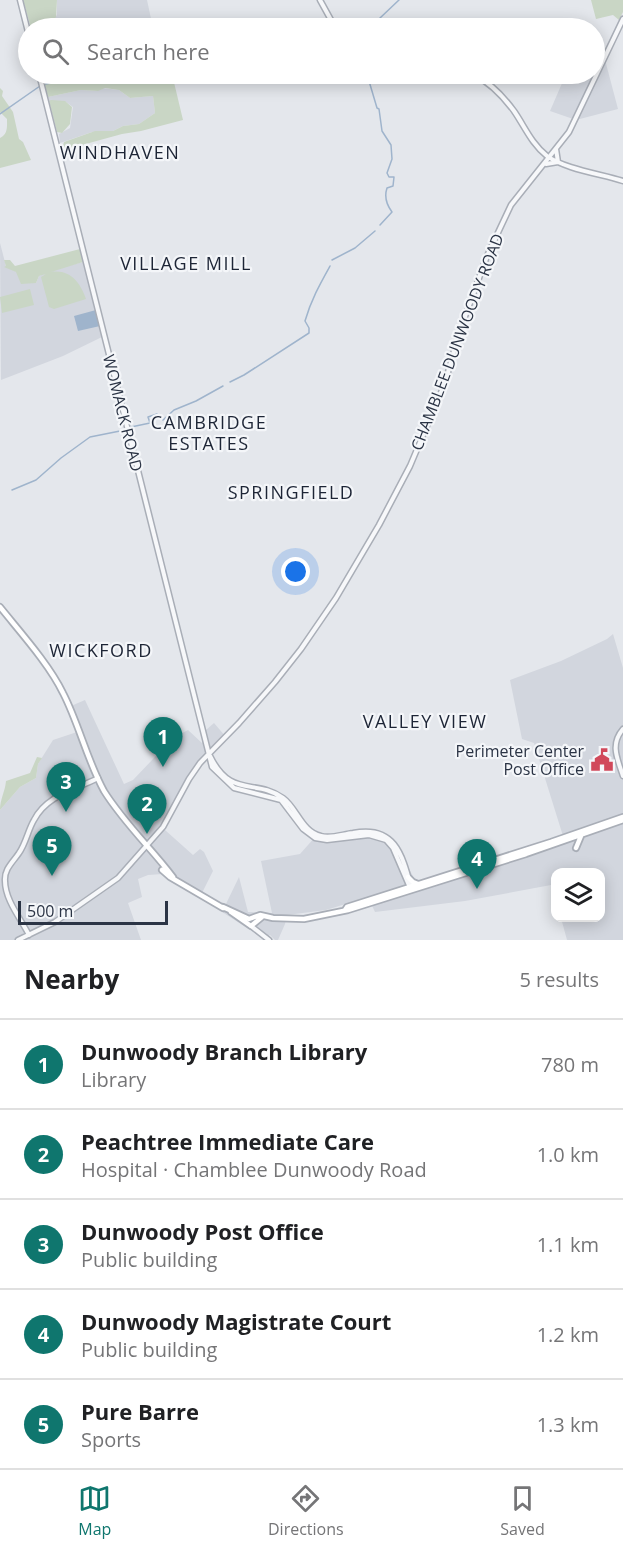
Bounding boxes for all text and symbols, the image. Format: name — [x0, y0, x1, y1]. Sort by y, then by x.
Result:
search box — [18, 18, 605, 84]
icon: search — [39, 35, 72, 68]
text: Search here — [87, 36, 210, 66]
district label: WINDHAVEN — [60, 140, 180, 164]
street label: CHAMBLEE DUNWOODY ROAD — [405, 230, 509, 454]
district label: VILLAGE MILL — [120, 251, 252, 275]
street label: WOMACK ROAD — [98, 352, 148, 474]
district label: CAMBRIDGE ESTATES — [151, 410, 267, 455]
district label: SPRINGFIELD — [228, 480, 354, 504]
your location — [281, 557, 310, 586]
district label: WICKFORD — [49, 638, 153, 662]
district label: VALLEY VIEW — [363, 709, 487, 733]
pin: 1 — [144, 718, 182, 767]
place label: Perimeter Center Post Office — [456, 740, 584, 780]
public building icon: Perimeter Center Post Office — [589, 747, 615, 773]
pin: 3 — [46, 762, 86, 812]
pin: 2 — [128, 784, 166, 834]
pin: 5 — [32, 826, 72, 876]
pin: 4 — [458, 840, 496, 889]
map controls — [551, 868, 605, 922]
button: layers — [551, 868, 605, 922]
scale bar — [18, 898, 168, 926]
text: 500 m — [27, 900, 73, 922]
text: Nearby — [24, 961, 119, 997]
text: 5 results — [519, 966, 599, 993]
text: Dunwoody Branch Library — [81, 1036, 367, 1066]
text: 1 — [38, 1051, 49, 1078]
text: 780 m — [541, 1051, 599, 1078]
text: Library — [81, 1066, 146, 1093]
text: Peachtree Immediate Care — [81, 1126, 374, 1156]
text: 2 — [38, 1141, 49, 1168]
text: 1.0 km — [537, 1141, 599, 1168]
text: Hospital · Chamblee Dunwoody Road — [81, 1156, 427, 1183]
text: Dunwoody Post Office — [81, 1216, 324, 1246]
text: 3 — [38, 1231, 49, 1258]
text: 1.1 km — [537, 1231, 599, 1258]
text: Public building — [81, 1246, 217, 1273]
text: Dunwoody Magistrate Court — [81, 1306, 391, 1336]
text: 4 — [38, 1321, 49, 1348]
text: 1.2 km — [537, 1321, 599, 1348]
text: Public building — [81, 1336, 217, 1363]
text: Pure Barre — [81, 1396, 199, 1426]
text: 5 — [38, 1411, 49, 1438]
text: 1.3 km — [537, 1411, 599, 1438]
text: Sports — [81, 1426, 141, 1453]
tab: Map — [78, 1482, 111, 1540]
tab: Directions — [268, 1482, 344, 1540]
tab: Saved — [500, 1482, 545, 1540]

